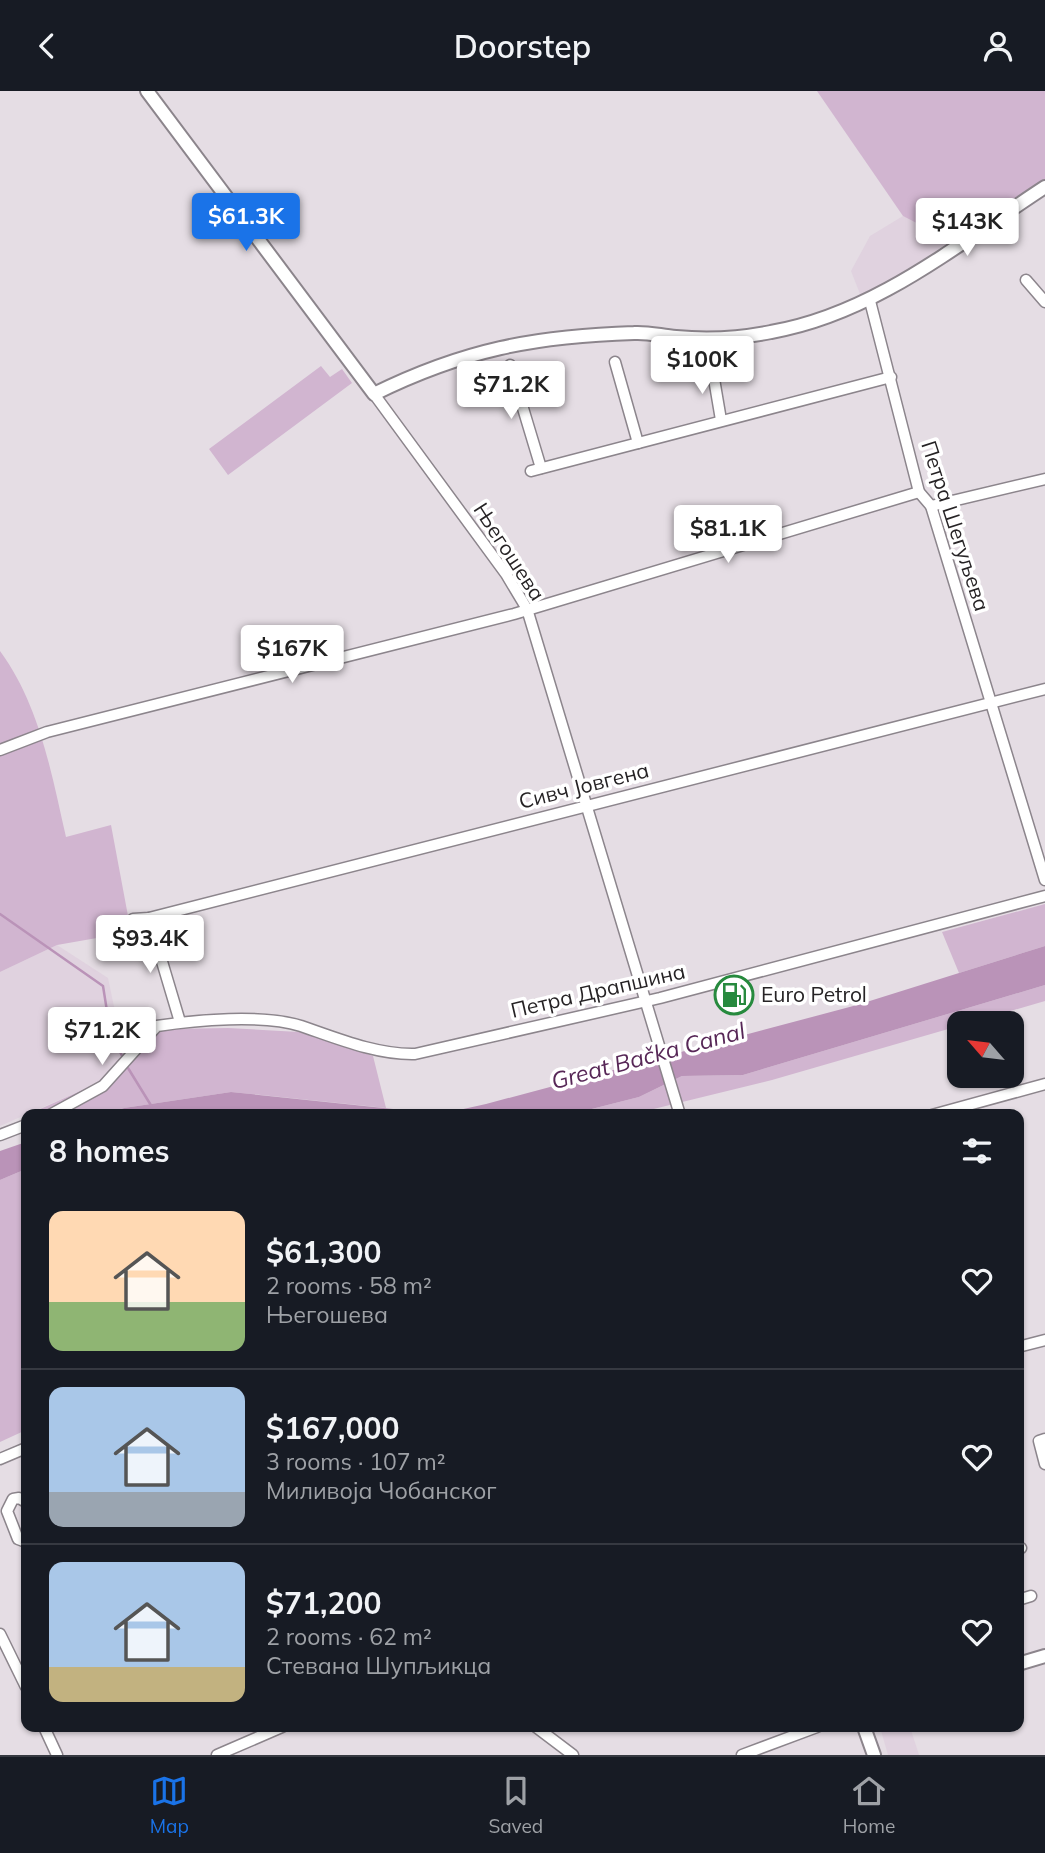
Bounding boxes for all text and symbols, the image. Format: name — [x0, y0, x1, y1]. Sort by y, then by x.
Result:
text: Doorstep — [454, 26, 591, 66]
icon: back — [28, 27, 66, 65]
icon: person — [979, 27, 1017, 65]
pin: $61.3K — [189, 193, 303, 253]
pin: $143K — [918, 199, 1016, 258]
text: $61.3K — [208, 201, 284, 230]
text: $143K — [932, 206, 1002, 235]
pin: $100K — [653, 337, 751, 396]
text: $100K — [667, 344, 737, 373]
pin: $71.2K — [454, 361, 568, 421]
text: $71.2K — [473, 369, 549, 398]
street label: Петра Шегуљева — [916, 437, 996, 614]
street label: Његошева — [469, 498, 551, 605]
pin: $81.1K — [671, 505, 785, 565]
text: $81.1K — [690, 513, 766, 542]
pin: $167K — [243, 625, 341, 685]
text: $167K — [257, 633, 327, 662]
street label: Сивч Јовгена — [516, 756, 651, 814]
pin: $93.4K — [93, 915, 207, 975]
text: $93.4K — [112, 923, 188, 952]
street label: Петра Драпшина — [508, 957, 688, 1023]
fuel station icon: Euro Petrol — [713, 974, 755, 1016]
place label: Euro Petrol — [761, 981, 867, 1007]
pin: $71.2K — [45, 1007, 159, 1067]
north arrow — [947, 1011, 1024, 1089]
map controls — [947, 1011, 1024, 1088]
text: $71.2K — [64, 1015, 140, 1044]
water label: Great Bačka Canal — [548, 1016, 749, 1095]
text: 8 homes — [49, 1132, 170, 1170]
icon: filters — [958, 1132, 996, 1170]
text: $61,300 — [266, 1233, 381, 1271]
icon: home — [105, 1239, 189, 1323]
icon: heart — [958, 1262, 996, 1300]
text: 2 rooms · 58 m² — [266, 1271, 432, 1300]
text: Његошева — [266, 1300, 388, 1329]
text: $167,000 — [266, 1409, 399, 1447]
icon: home — [105, 1415, 189, 1499]
icon: heart — [958, 1438, 996, 1476]
text: 3 rooms · 107 m² — [266, 1447, 446, 1476]
text: Миливоја Чобанског — [266, 1476, 497, 1505]
text: $71,200 — [266, 1584, 381, 1622]
icon: home — [105, 1590, 189, 1674]
icon: heart — [958, 1613, 996, 1651]
text: 2 rooms · 62 m² — [266, 1622, 432, 1651]
text: Стевана Шупљикца — [266, 1651, 491, 1680]
tab: Map — [150, 1772, 189, 1838]
tab: Saved — [488, 1772, 543, 1838]
tab: Home — [843, 1772, 895, 1838]

